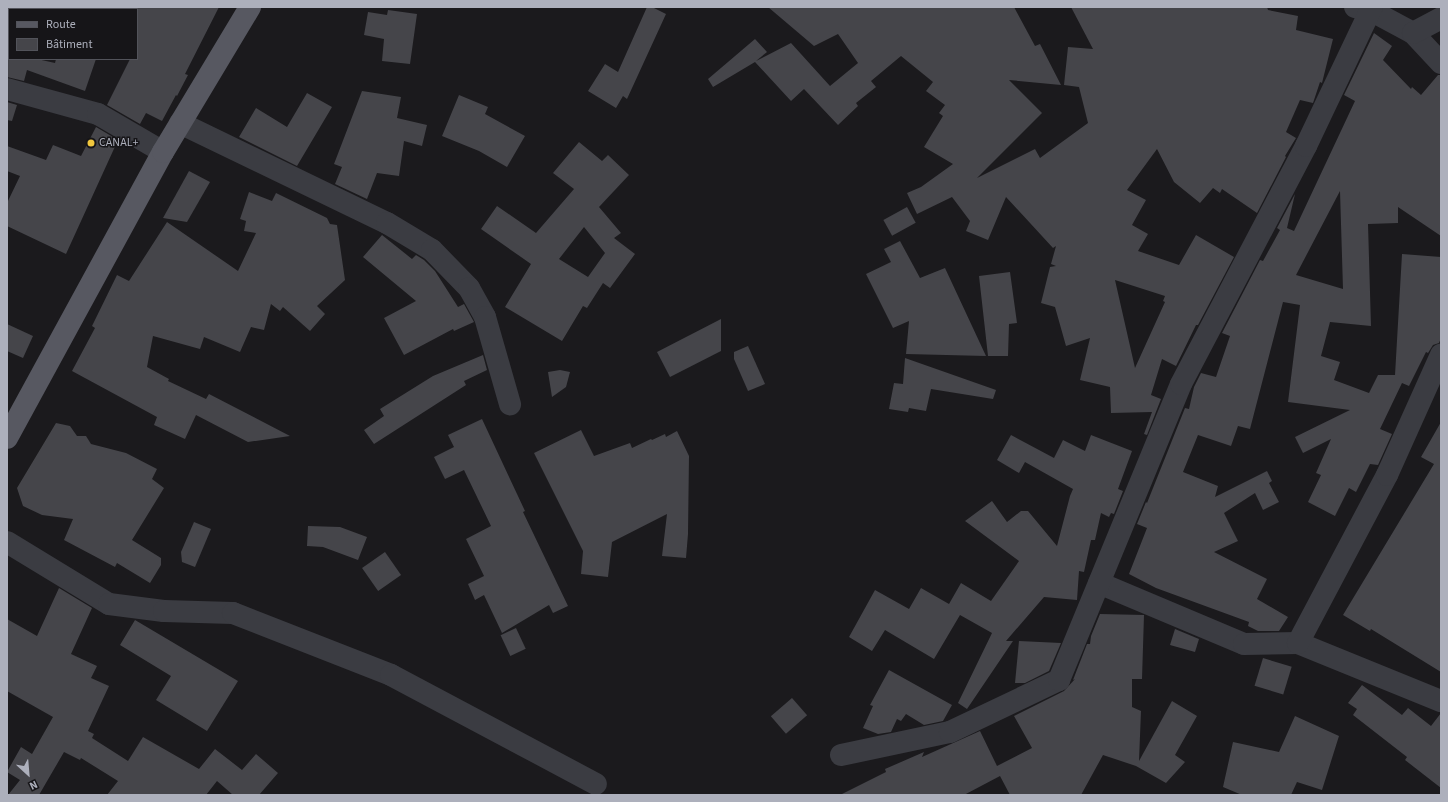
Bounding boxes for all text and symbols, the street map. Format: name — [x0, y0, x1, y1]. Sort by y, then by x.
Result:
legend — [8, 8, 138, 60]
text: Route — [46, 16, 76, 33]
text: Bâtiment — [46, 36, 92, 53]
place label: CANAL+ — [99, 136, 138, 150]
marker: CANAL+ — [86, 138, 96, 148]
north arrow — [8, 754, 48, 794]
text: N — [27, 777, 40, 794]

